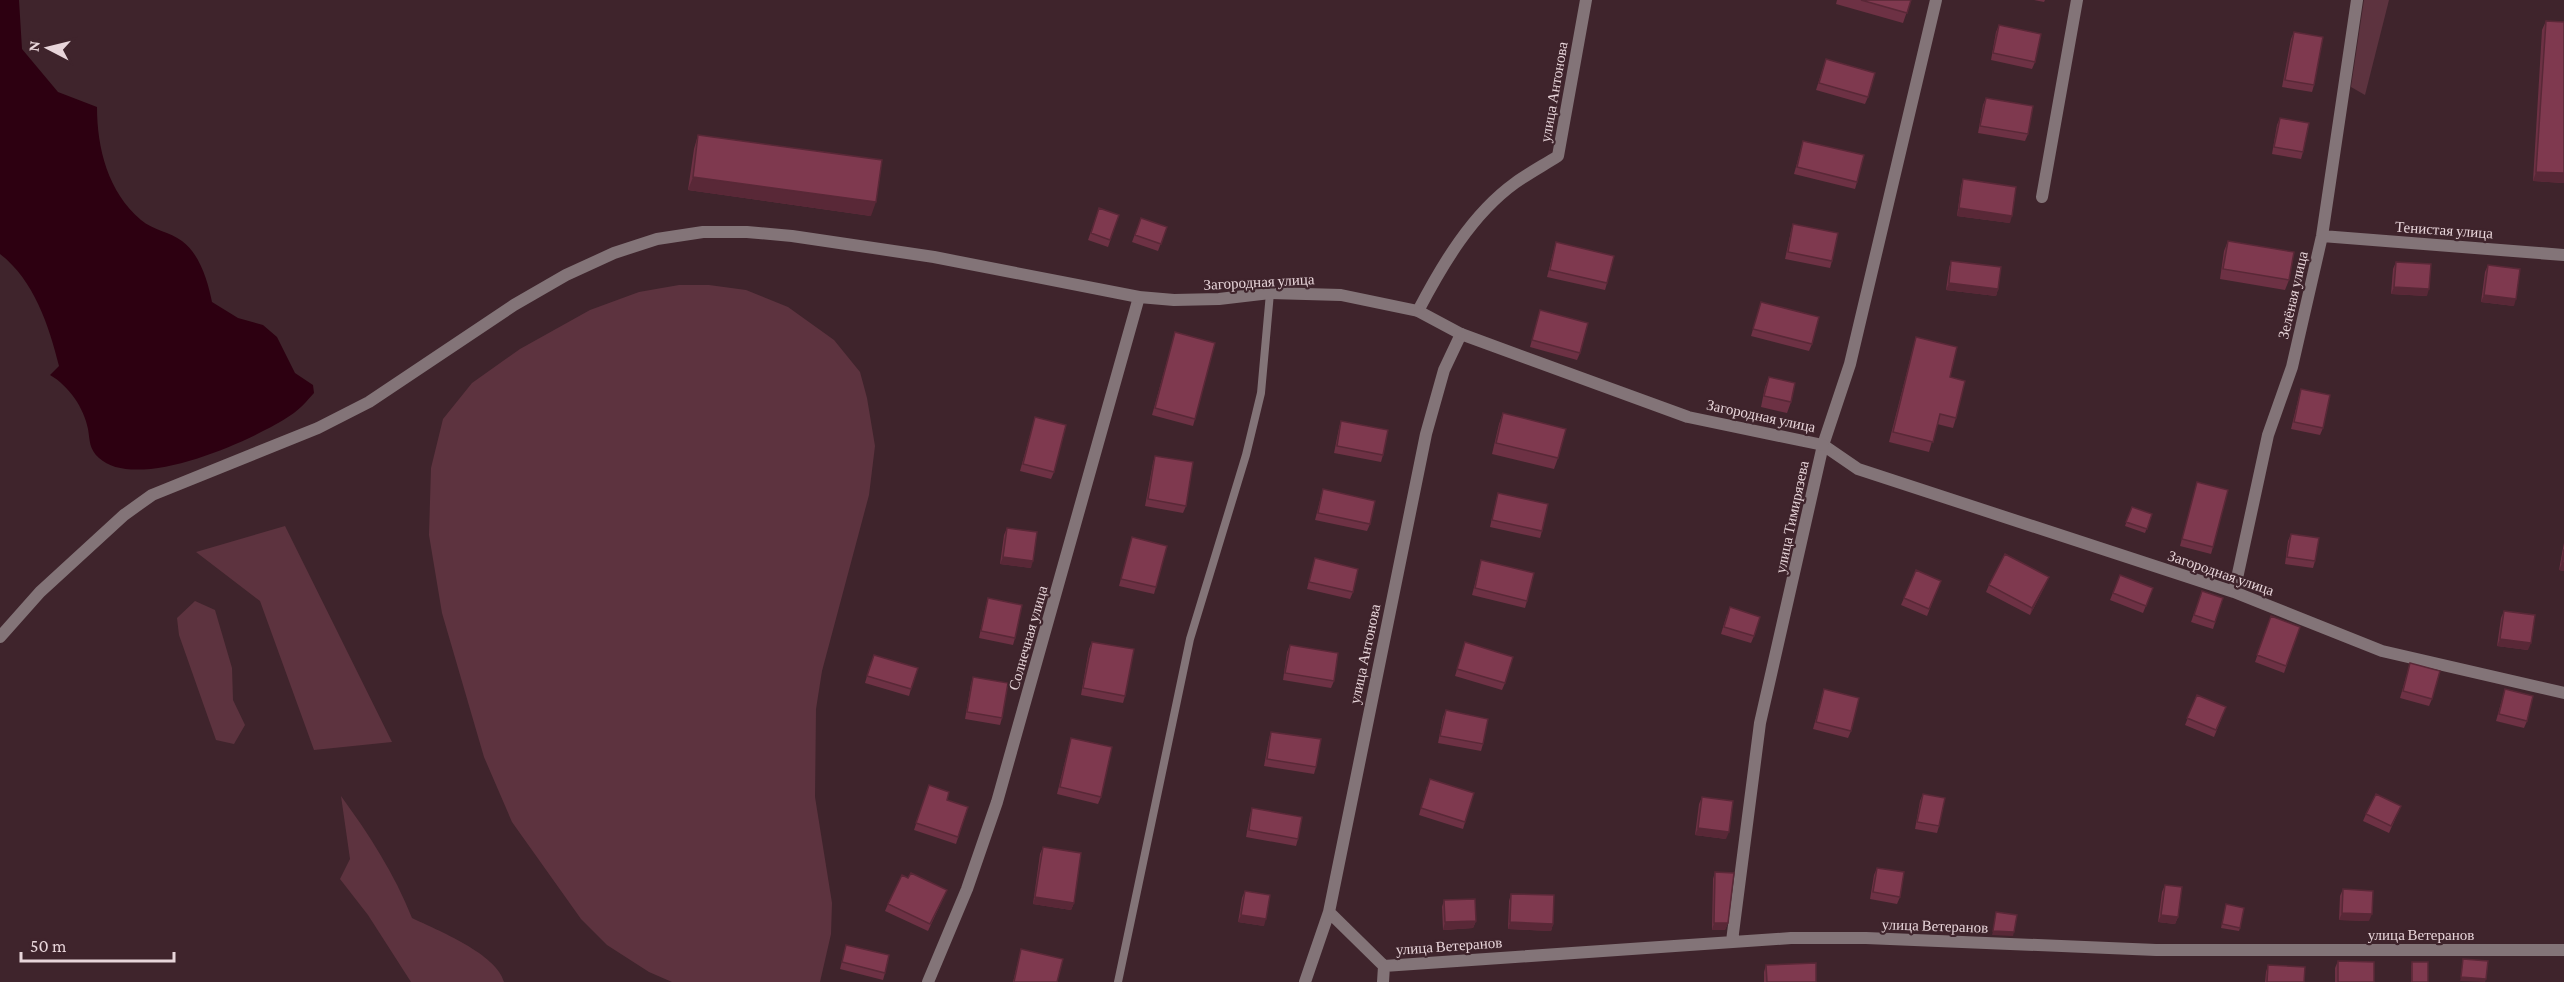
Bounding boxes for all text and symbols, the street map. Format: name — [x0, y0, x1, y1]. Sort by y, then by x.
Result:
north arrow — [18, 18, 78, 78]
text: N — [25, 40, 43, 53]
street label: улица Антонова — [1537, 40, 1571, 143]
street label: Тенистая улица — [2395, 219, 2494, 241]
street label: Зелёная улица — [2275, 249, 2311, 341]
street label: Загородная улица — [1203, 271, 1315, 293]
street label: Загородная улица — [1705, 397, 1817, 435]
street label: улица Тимирязева — [1772, 459, 1812, 575]
street label: Загородная улица — [2166, 547, 2276, 599]
street label: Солнечная улица — [1005, 584, 1051, 692]
street label: улица Антонова — [1347, 602, 1383, 705]
street label: улица Ветеранов — [1882, 916, 1988, 936]
scale bar — [21, 925, 174, 963]
street label: улица Ветеранов — [2368, 927, 2474, 943]
street label: улица Ветеранов — [1395, 934, 1503, 958]
text: 50 m — [30, 936, 67, 956]

